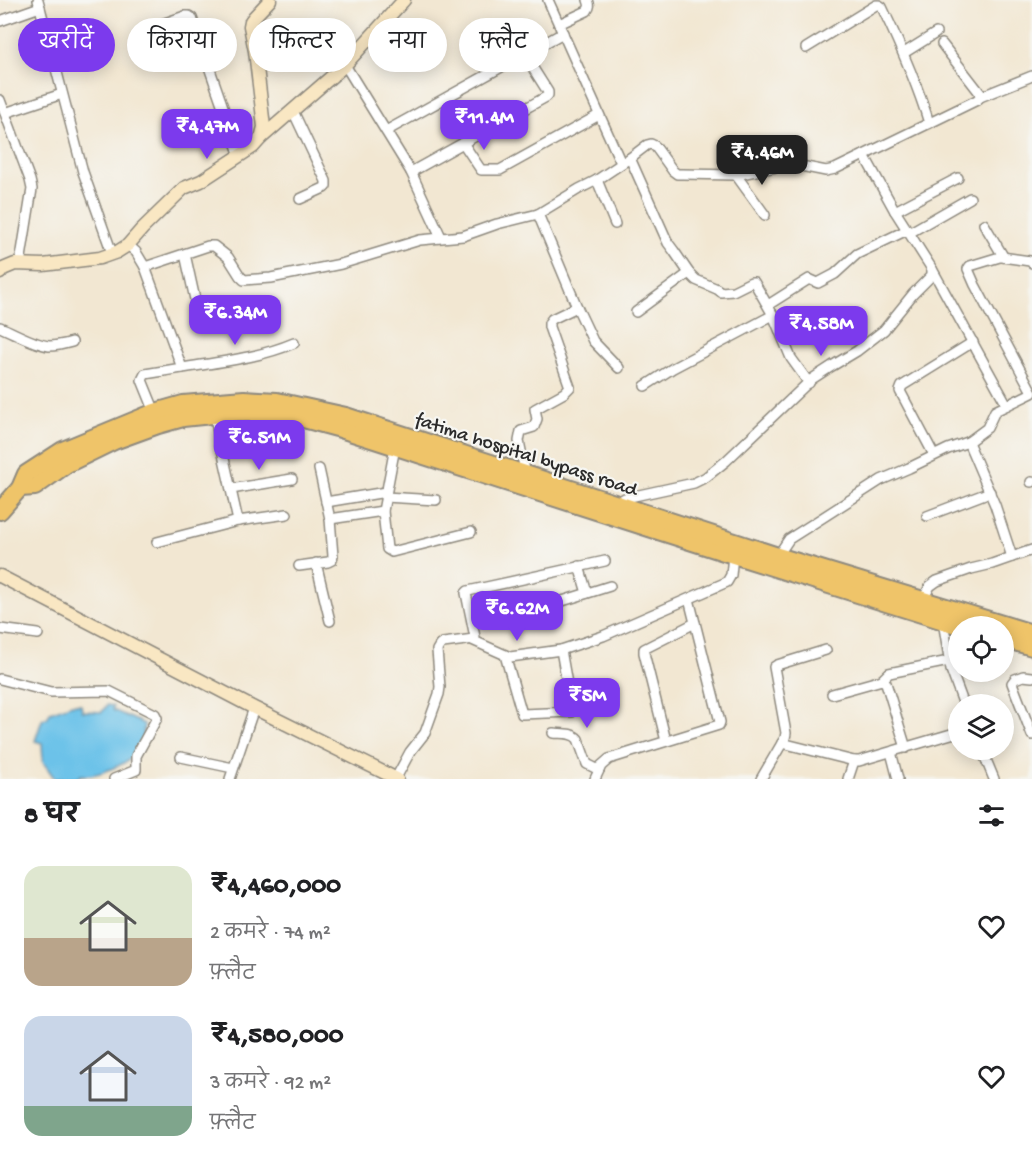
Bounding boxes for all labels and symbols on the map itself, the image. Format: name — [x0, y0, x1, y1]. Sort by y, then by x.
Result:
pin: ₹11.4M — [435, 100, 533, 151]
pin: ₹4.47M — [158, 109, 256, 160]
pin: ₹4.46M — [713, 135, 811, 186]
pin: ₹6.34M — [186, 295, 284, 346]
pin: ₹4.58M — [772, 306, 870, 357]
street label: fatima hospital bypass road — [411, 409, 642, 504]
pin: ₹6.51M — [210, 420, 308, 471]
pin: ₹6.62M — [468, 591, 566, 642]
pin: ₹5M — [558, 678, 616, 729]

